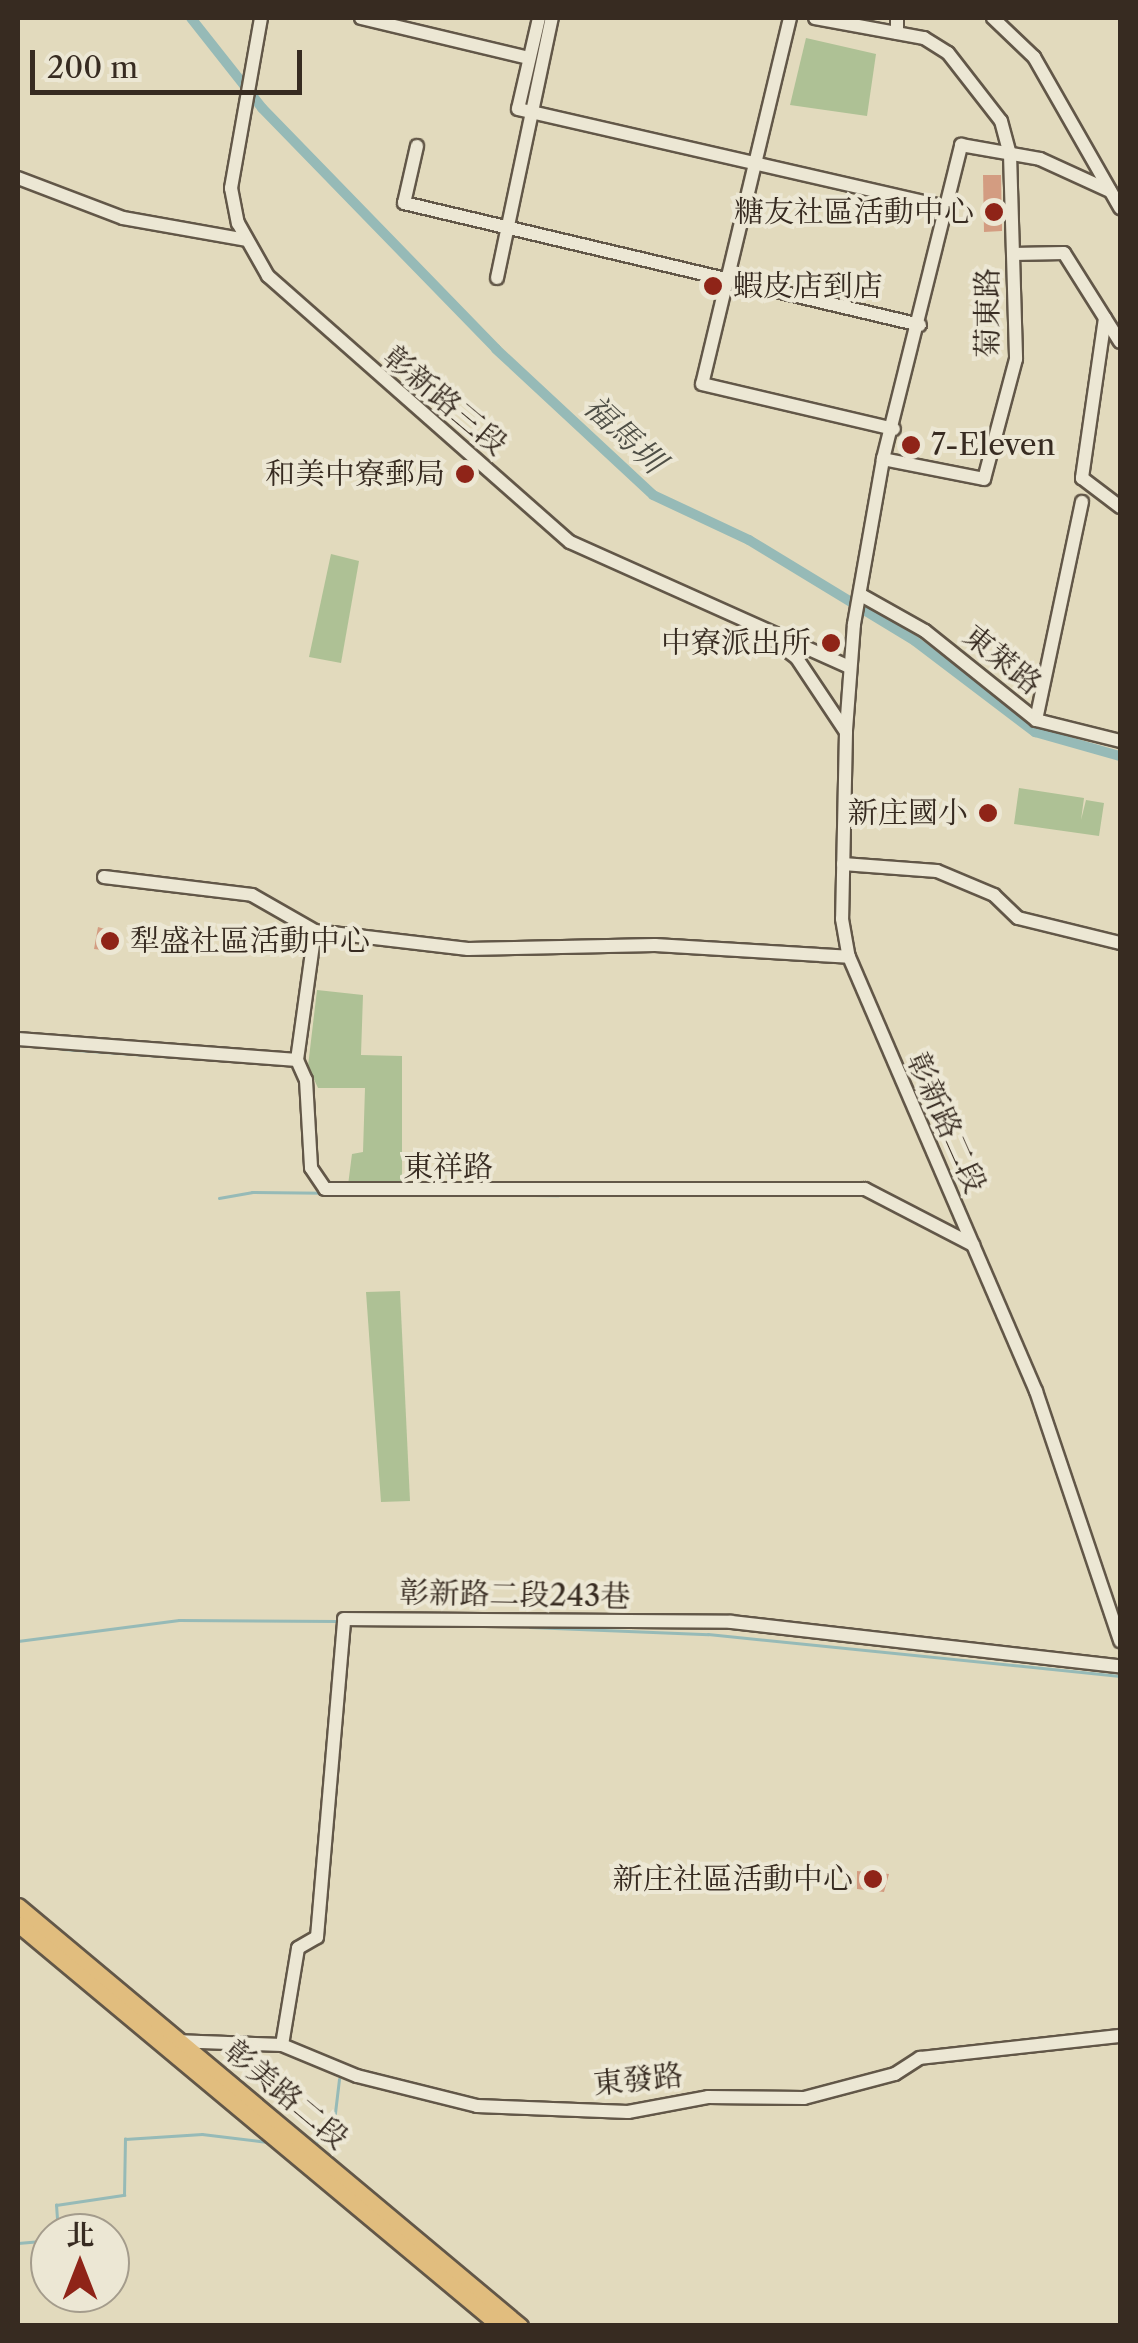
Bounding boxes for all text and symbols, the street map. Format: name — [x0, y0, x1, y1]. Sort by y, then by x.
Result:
scale bar — [35, 30, 308, 92]
text: 200 m — [47, 49, 138, 86]
place label: 糖友社區活動中心 — [734, 194, 974, 230]
marker: 糖友社區活動中心 — [983, 201, 1005, 223]
place label: 蝦皮店到店 — [733, 268, 883, 304]
street label: 菊東路 — [970, 268, 1006, 358]
marker: 蝦皮店到店 — [702, 275, 724, 297]
street label: 彰新路三段 — [376, 339, 514, 463]
water label: 福馬圳 — [576, 387, 672, 481]
place label: 7-Eleven — [931, 427, 1055, 463]
marker: 7-Eleven — [900, 434, 922, 456]
place label: 和美中寮郵局 — [265, 456, 445, 492]
marker: 和美中寮郵局 — [454, 463, 476, 485]
street label: 東萊路 — [956, 618, 1048, 702]
place label: 中寮派出所 — [661, 625, 811, 661]
marker: 中寮派出所 — [820, 632, 842, 654]
place label: 新庄國小 — [848, 795, 968, 831]
marker: 新庄國小 — [977, 802, 999, 824]
place label: 犁盛社區活動中心 — [130, 923, 370, 959]
marker: 犁盛社區活動中心 — [99, 930, 121, 952]
street label: 彰新路二段 — [899, 1047, 993, 1199]
street label: 東祥路 — [403, 1149, 493, 1185]
street label: 彰新路二段243巷 — [399, 1575, 631, 1615]
place label: 新庄社區活動中心 — [613, 1861, 853, 1897]
marker: 新庄社區活動中心 — [862, 1868, 884, 1890]
street label: 彰美路二段 — [217, 2033, 355, 2157]
street label: 東發路 — [591, 2057, 685, 2103]
north arrow — [30, 2213, 130, 2313]
text: 北 — [66, 2218, 94, 2252]

